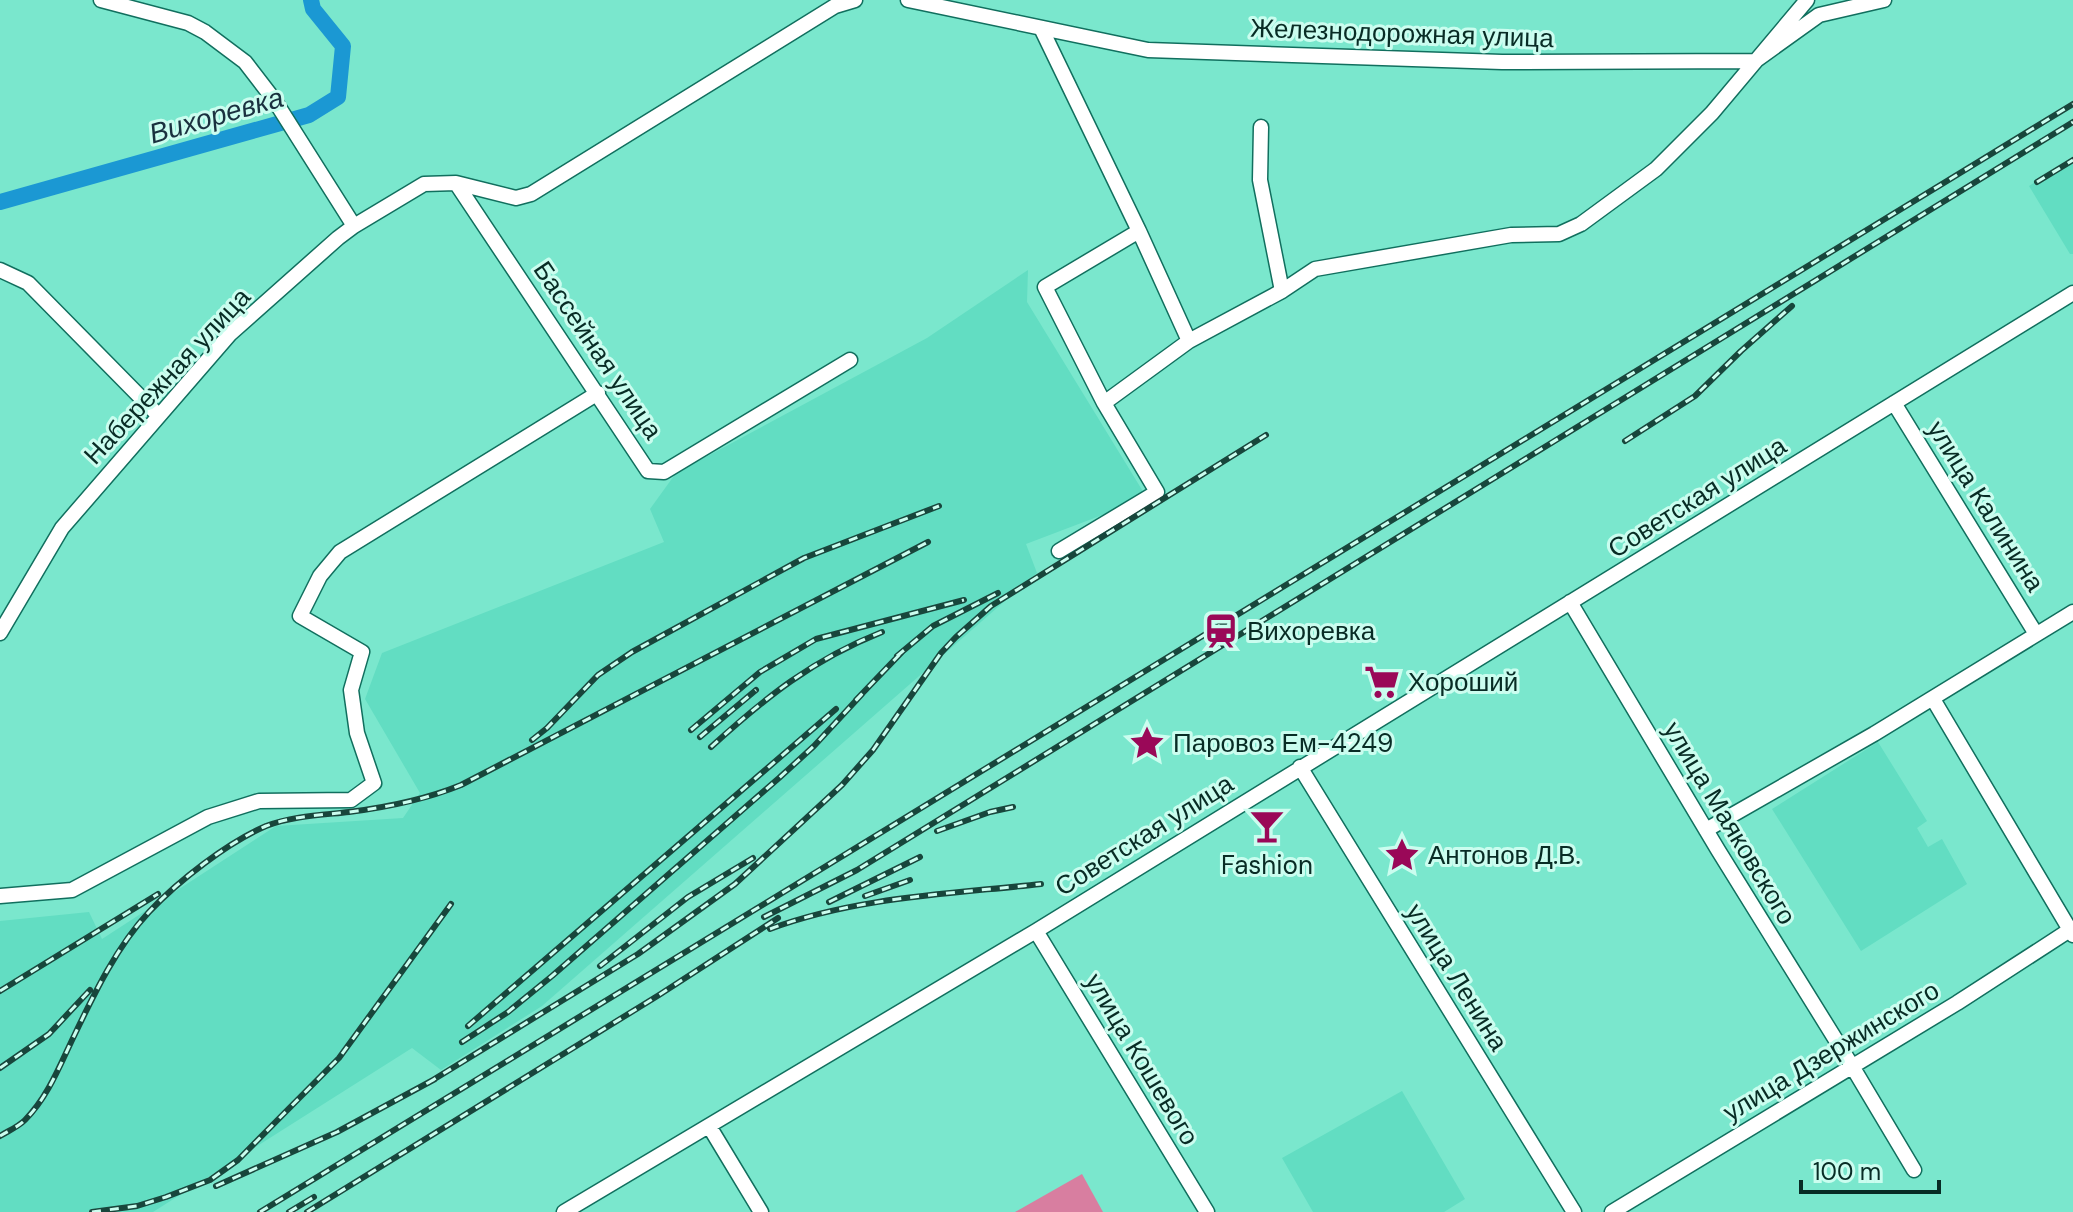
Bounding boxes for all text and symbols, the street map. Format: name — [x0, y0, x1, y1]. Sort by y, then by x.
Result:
street label: Железнодорожная улица — [1250, 11, 1555, 55]
water label: Вихоревка — [145, 79, 288, 152]
street label: Бассейная улица — [526, 254, 670, 446]
street label: Набережная улица — [76, 280, 258, 472]
street label: улица Калинина — [1920, 414, 2052, 598]
street label: Советская улица — [1602, 428, 1793, 565]
station icon: Вихоревка — [1202, 612, 1240, 650]
place label: Вихоревка — [1247, 614, 1376, 648]
supermarket icon: Хороший — [1363, 663, 1401, 701]
place label: Хороший — [1408, 665, 1518, 699]
street label: улица Маяковского — [1656, 715, 1804, 931]
place icon: Паровоз Ем-4249 — [1128, 724, 1166, 762]
place label: Паровоз Ем-4249 — [1173, 726, 1393, 760]
street label: Советская улица — [1049, 766, 1240, 903]
bar icon: Fashion — [1248, 807, 1286, 845]
place icon: Антонов Д.В. — [1383, 836, 1421, 874]
place label: Антонов Д.В. — [1428, 838, 1581, 872]
place label: Fashion — [1221, 848, 1313, 882]
street label: улица Ленина — [1398, 897, 1516, 1058]
street label: улица Кошевого — [1077, 967, 1207, 1151]
street label: улица Дзержинского — [1717, 973, 1945, 1129]
scale bar — [1801, 1144, 1939, 1194]
text: 100 m — [1813, 1156, 1881, 1187]

